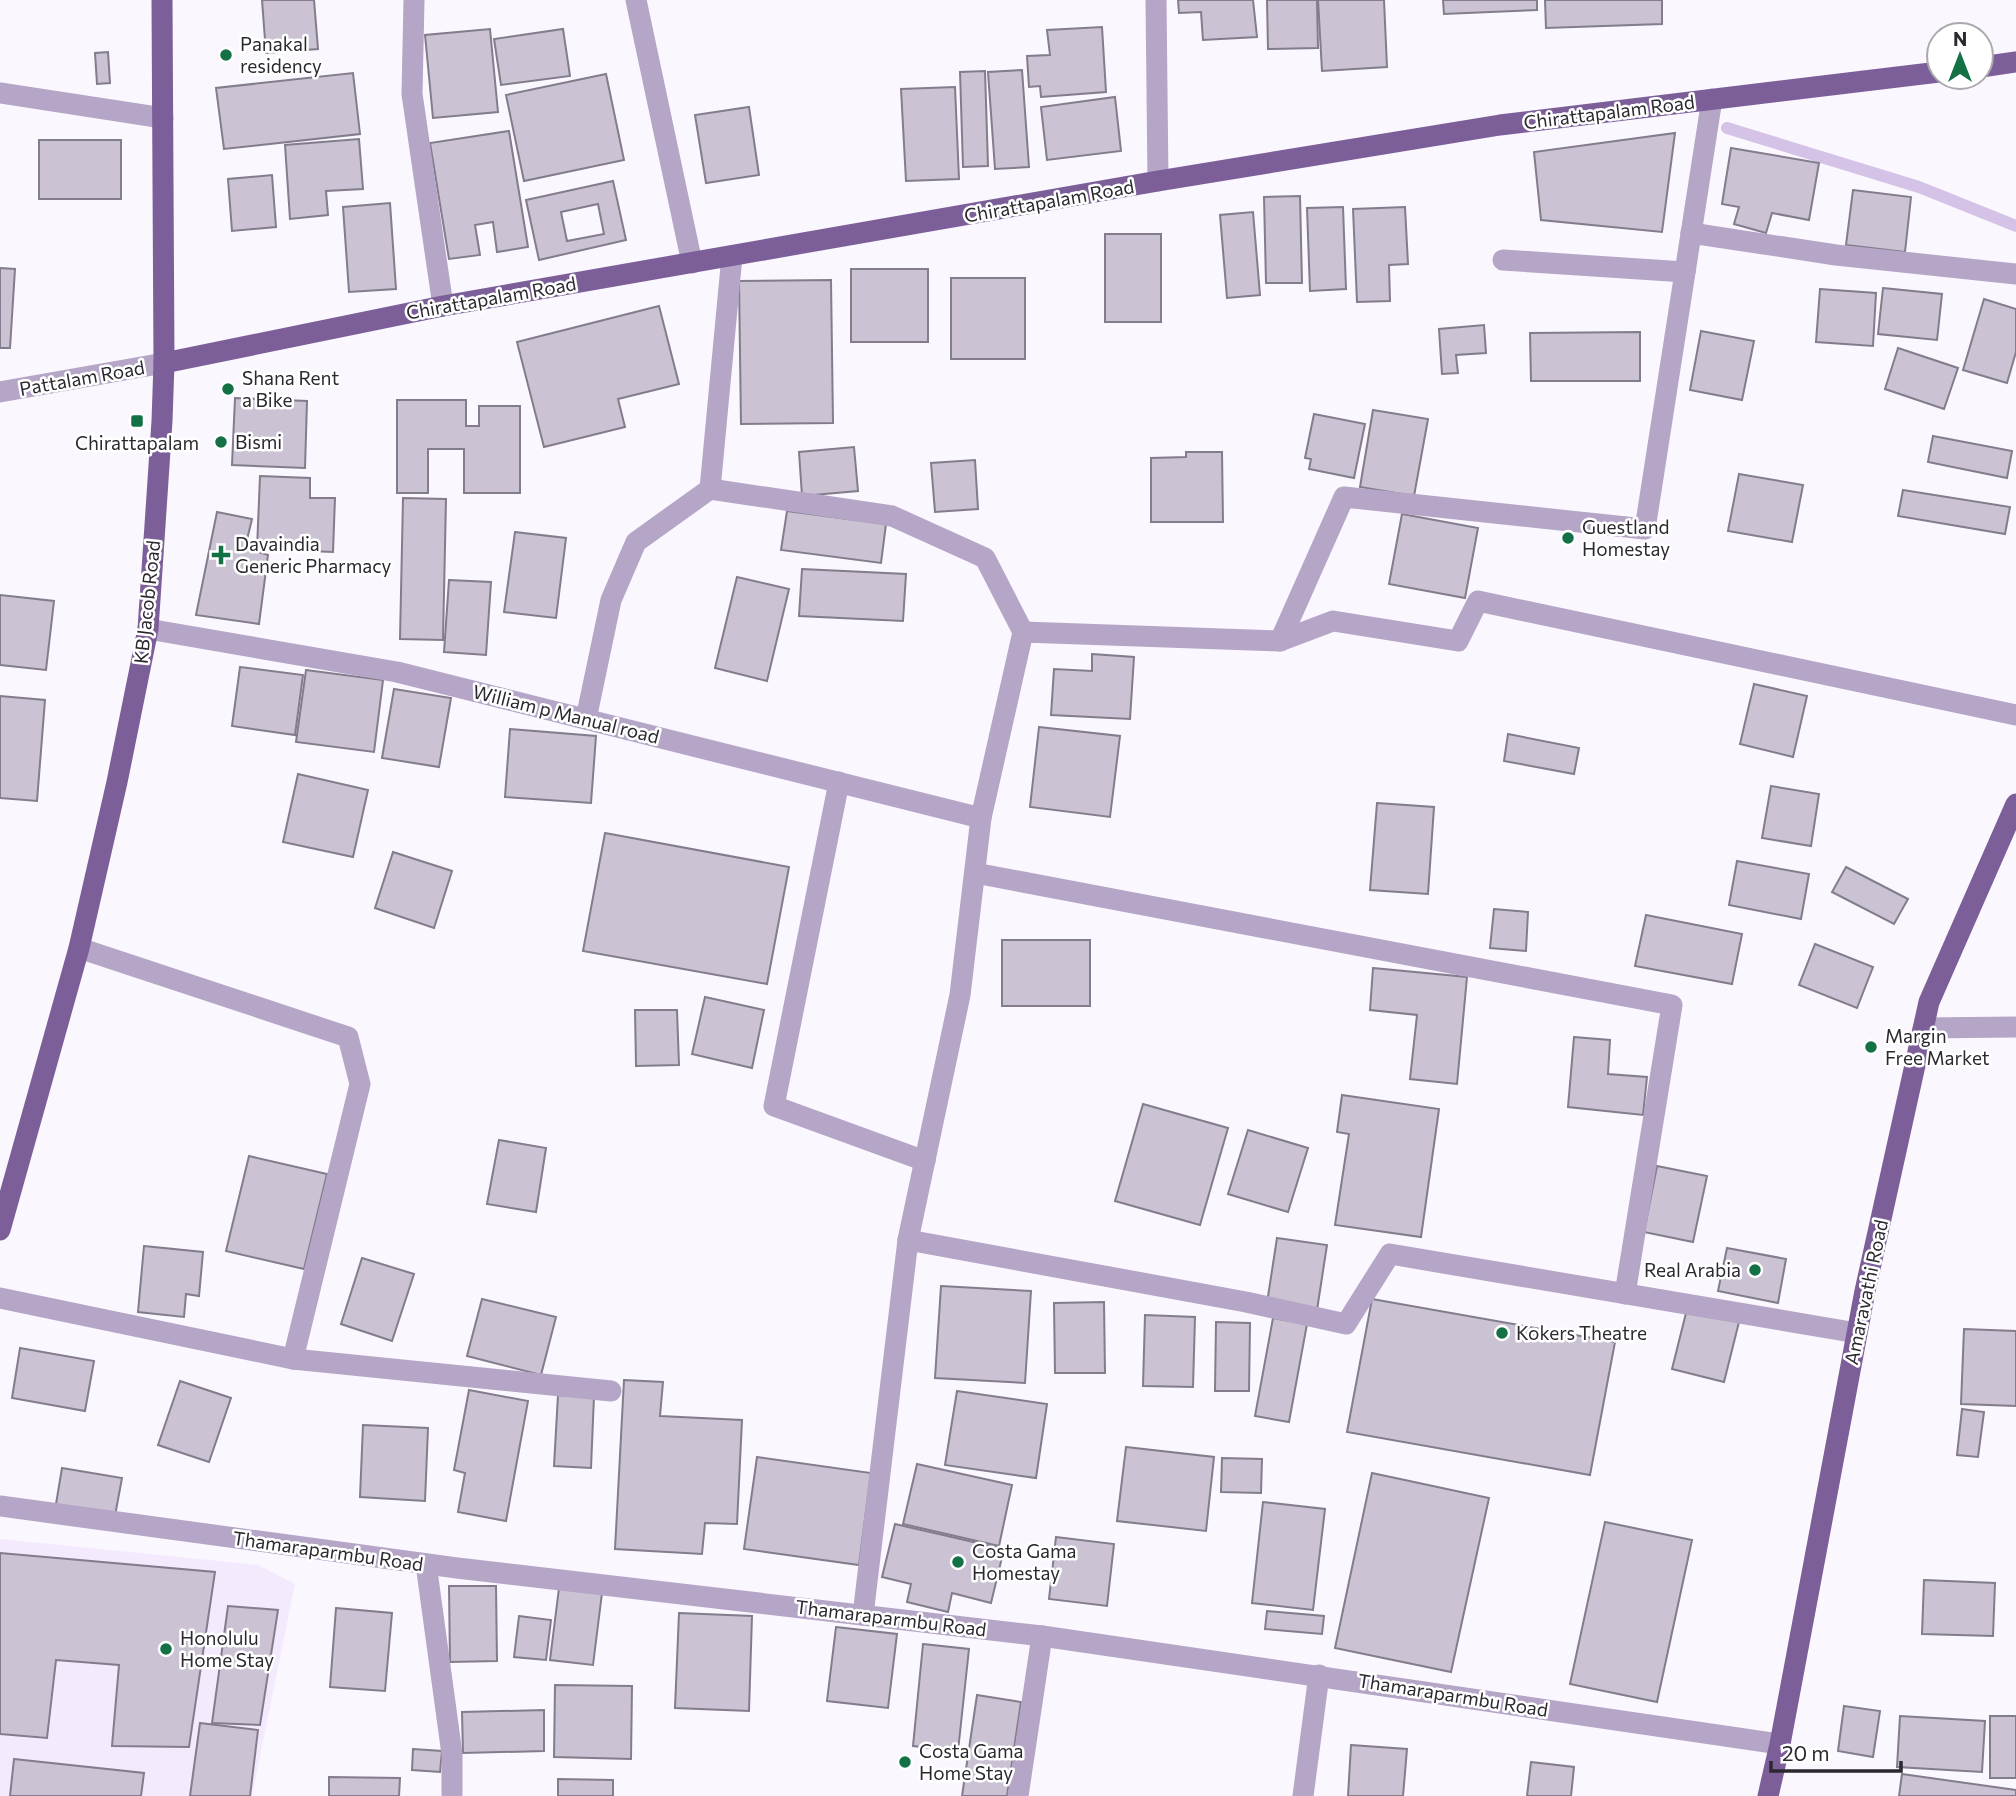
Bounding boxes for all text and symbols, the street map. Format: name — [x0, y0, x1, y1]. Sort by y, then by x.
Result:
north arrow — [1925, 21, 1995, 91]
text: N — [1953, 27, 1967, 50]
place label: Panakal residency — [240, 32, 322, 77]
marker: Panakal residency — [218, 47, 234, 63]
street label: Chirattapalam Road — [1522, 90, 1696, 133]
street label: Chirattapalam Road — [962, 174, 1136, 227]
street label: Chirattapalam Road — [404, 271, 578, 324]
street label: Pattalam Road — [18, 355, 146, 400]
place label: Shana Rent a Bike — [242, 366, 339, 411]
marker: Shana Rent a Bike — [220, 381, 236, 397]
marker: Chirattapalam — [129, 413, 145, 429]
place label: Bismi — [235, 430, 282, 453]
place label: Chirattapalam — [75, 431, 199, 454]
marker: Bismi — [213, 434, 229, 450]
place label: Guestland Homestay — [1582, 515, 1670, 560]
marker: Guestland Homestay — [1560, 530, 1576, 546]
place label: Davaindia Generic Pharmacy — [235, 532, 392, 577]
street label: KB Jacob Road — [129, 539, 164, 665]
marker: Davaindia Generic Pharmacy — [213, 547, 229, 563]
street label: William p Manual road — [471, 679, 662, 748]
place label: Margin Free Market — [1885, 1024, 1990, 1069]
marker: Margin Free Market — [1863, 1039, 1879, 1055]
street label: Amaravathi Road — [1839, 1217, 1892, 1367]
place label: Real Arabia — [1644, 1258, 1741, 1281]
marker: Real Arabia — [1747, 1262, 1763, 1278]
place label: Kokers Theatre — [1516, 1321, 1647, 1344]
marker: Kokers Theatre — [1494, 1325, 1510, 1341]
street label: Thamaraparmbu Road — [231, 1526, 425, 1575]
place label: Costa Gama Homestay — [972, 1539, 1077, 1584]
marker: Costa Gama Homestay — [950, 1554, 966, 1570]
street label: Thamaraparmbu Road — [794, 1594, 988, 1641]
place label: Honolulu Home Stay — [180, 1626, 274, 1671]
marker: Honolulu Home Stay — [158, 1641, 174, 1657]
street label: Thamaraparmbu Road — [1356, 1668, 1550, 1721]
scale bar — [1771, 1730, 1900, 1774]
place label: Costa Gama Home Stay — [919, 1739, 1024, 1784]
text: 20 m — [1782, 1740, 1830, 1765]
marker: Costa Gama Home Stay — [897, 1754, 913, 1770]

